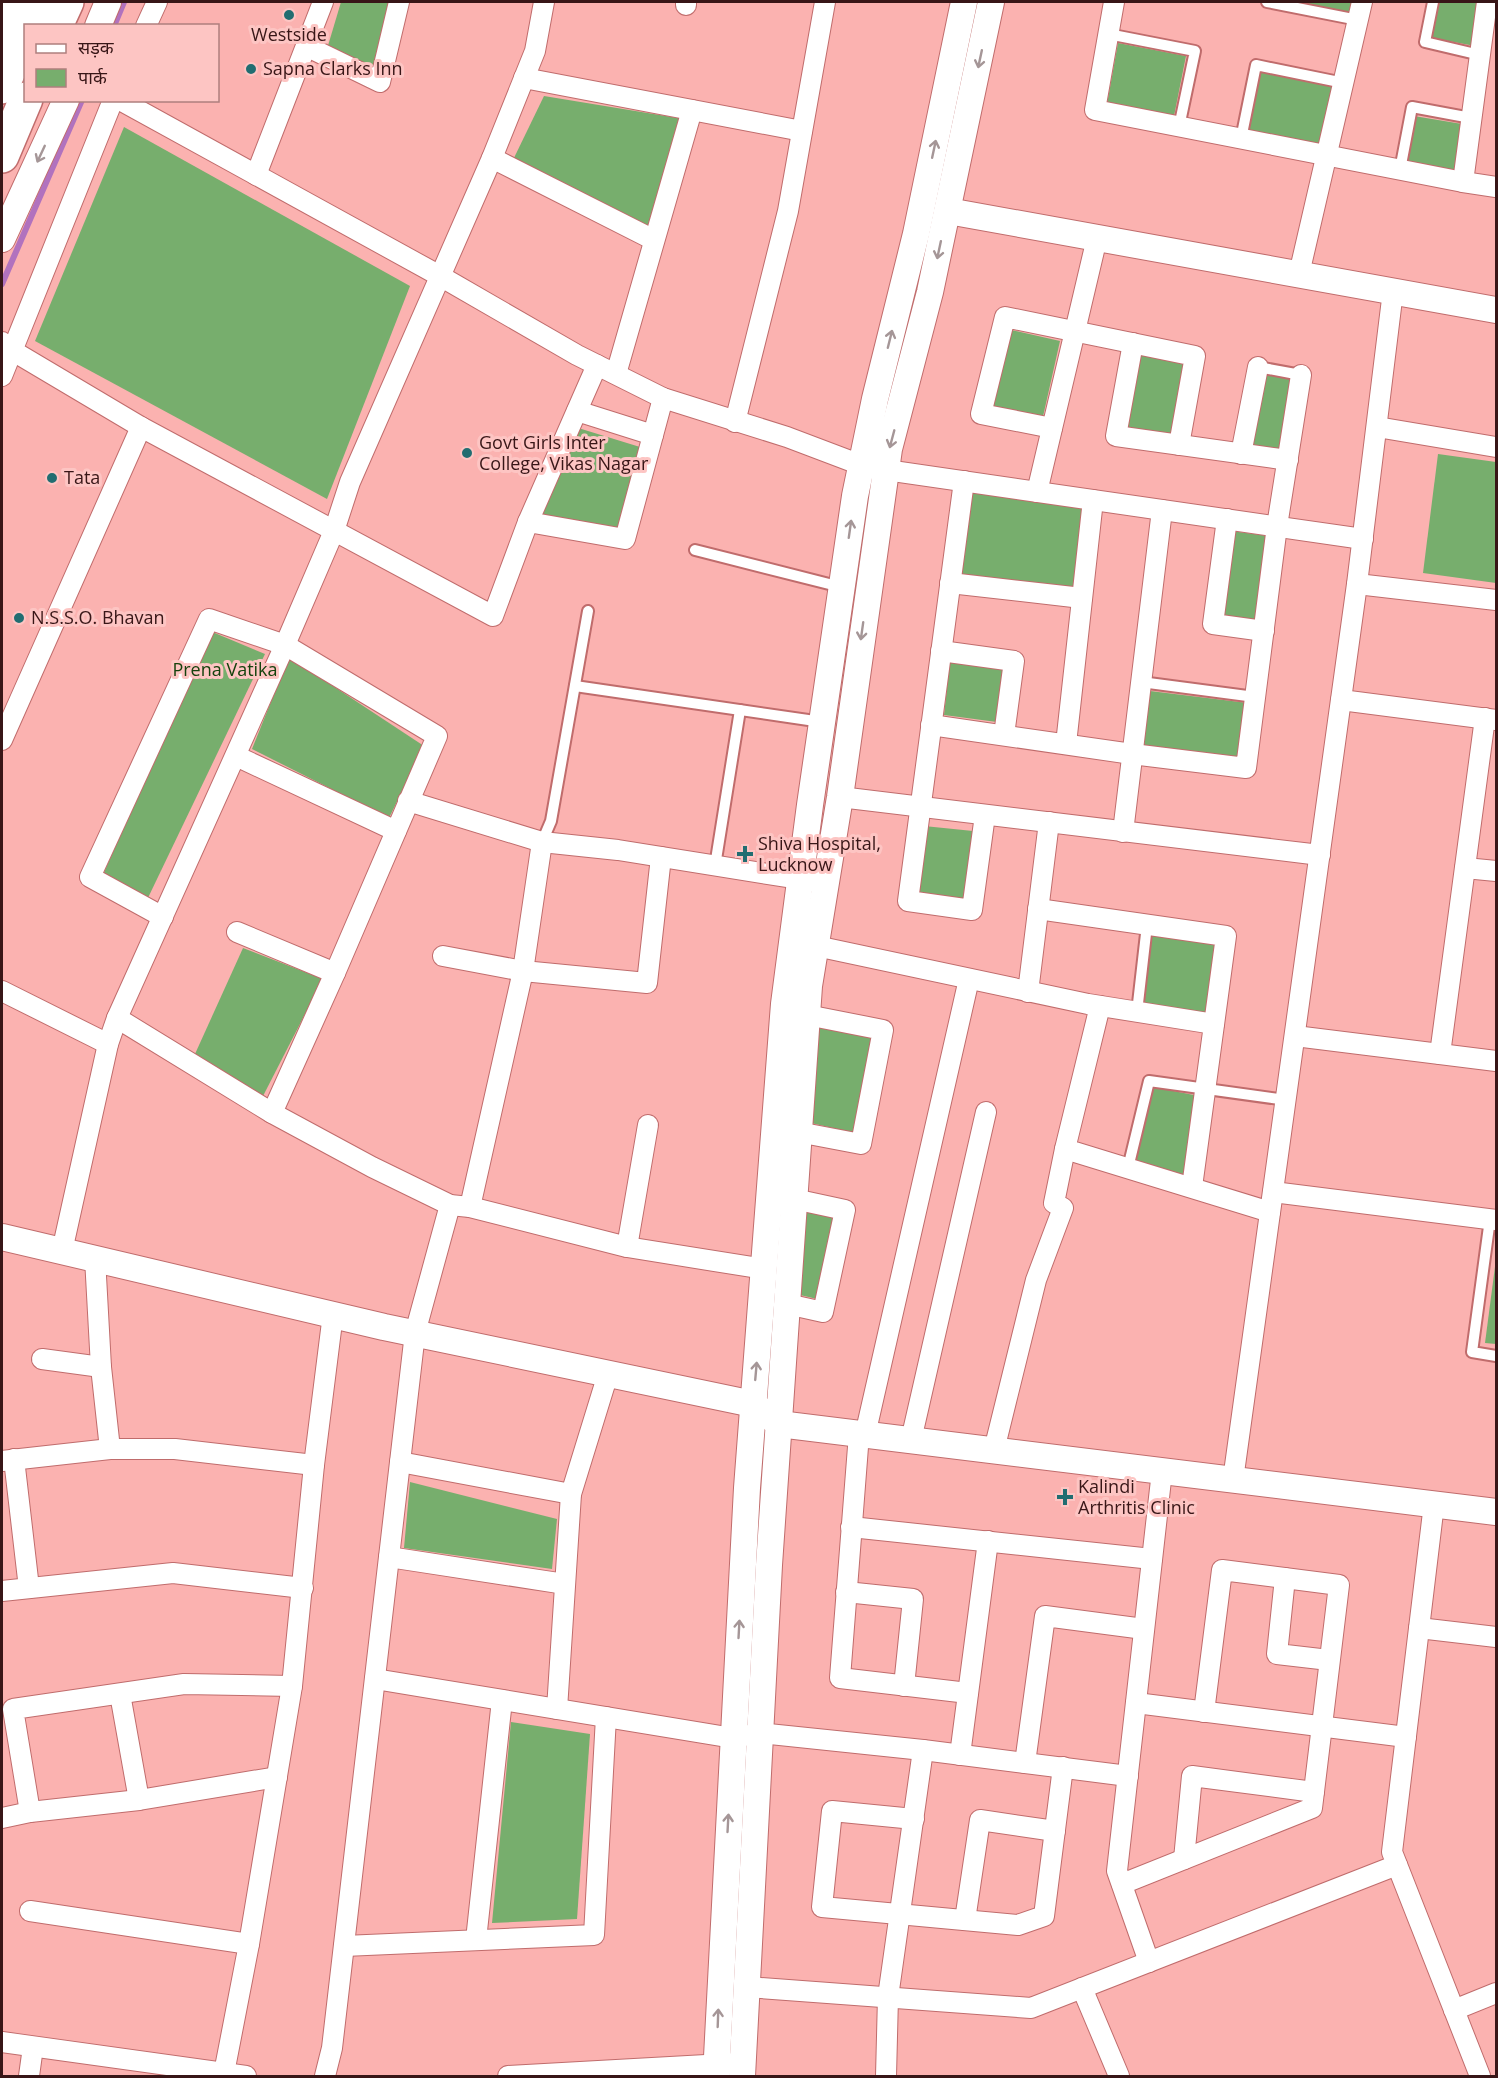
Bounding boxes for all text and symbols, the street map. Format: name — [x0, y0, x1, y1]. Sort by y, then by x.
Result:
marker: Westside — [282, 8, 296, 22]
place label: Westside — [251, 22, 327, 46]
legend — [24, 24, 219, 102]
text: सड़क — [78, 35, 115, 59]
one-way arrow — [974, 49, 985, 68]
place label: Sapna Clarks Inn — [263, 56, 403, 80]
marker: Sapna Clarks Inn — [244, 62, 258, 76]
text: पार्क — [78, 65, 108, 89]
one-way arrow — [929, 139, 940, 159]
one-way arrow — [35, 144, 47, 162]
one-way arrow — [933, 240, 945, 259]
one-way arrow — [885, 329, 897, 348]
one-way arrow — [885, 429, 897, 448]
place label: Govt Girls Inter College, Vikas Nagar — [479, 430, 649, 475]
marker: Govt Girls Inter College, Vikas Nagar — [460, 446, 474, 460]
place label: Tata — [64, 465, 100, 489]
marker: Tata — [45, 471, 59, 485]
one-way arrow — [844, 520, 855, 540]
place label: N.S.S.O. Bhavan — [31, 605, 165, 629]
marker: N.S.S.O. Bhavan — [12, 611, 26, 625]
one-way arrow — [857, 621, 868, 641]
park label: Prena Vatika — [172, 657, 278, 681]
place label: Shiva Hospital, Lucknow — [758, 831, 881, 876]
marker: Shiva Hospital, Lucknow — [736, 845, 754, 863]
one-way arrow — [751, 1362, 762, 1382]
place label: Kalindi Arthritis Clinic — [1078, 1474, 1195, 1519]
marker: Kalindi Arthritis Clinic — [1056, 1488, 1074, 1506]
one-way arrow — [734, 1619, 745, 1639]
one-way arrow — [723, 1814, 734, 1834]
one-way arrow — [712, 2009, 724, 2029]

